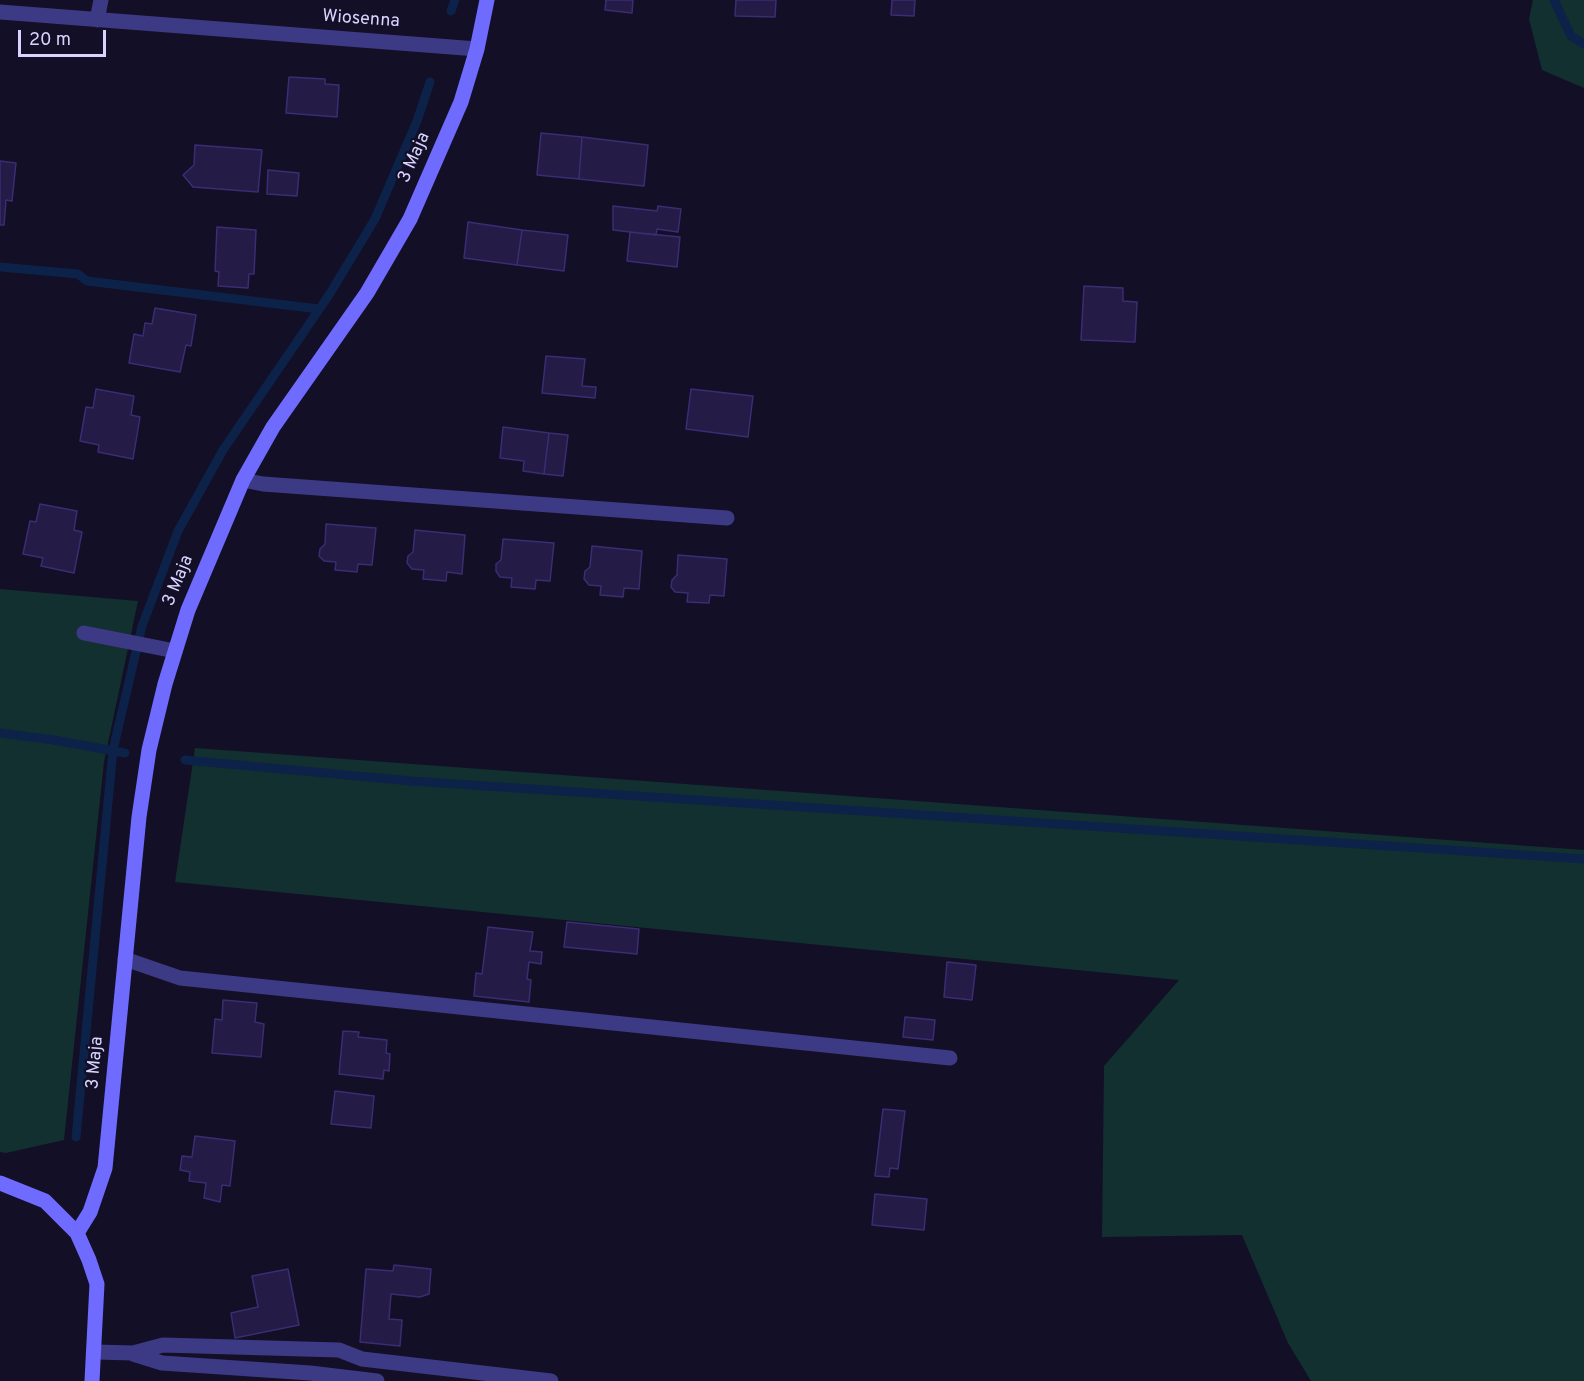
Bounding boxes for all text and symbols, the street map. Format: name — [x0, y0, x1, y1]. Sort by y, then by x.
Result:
street label: Wiosenna — [321, 7, 401, 33]
scale bar — [21, 18, 110, 56]
text: 20 m — [29, 29, 71, 52]
street label: 3 Maja — [394, 129, 436, 187]
street label: 3 Maja — [159, 552, 199, 610]
street label: 3 Maja — [83, 1036, 109, 1090]

